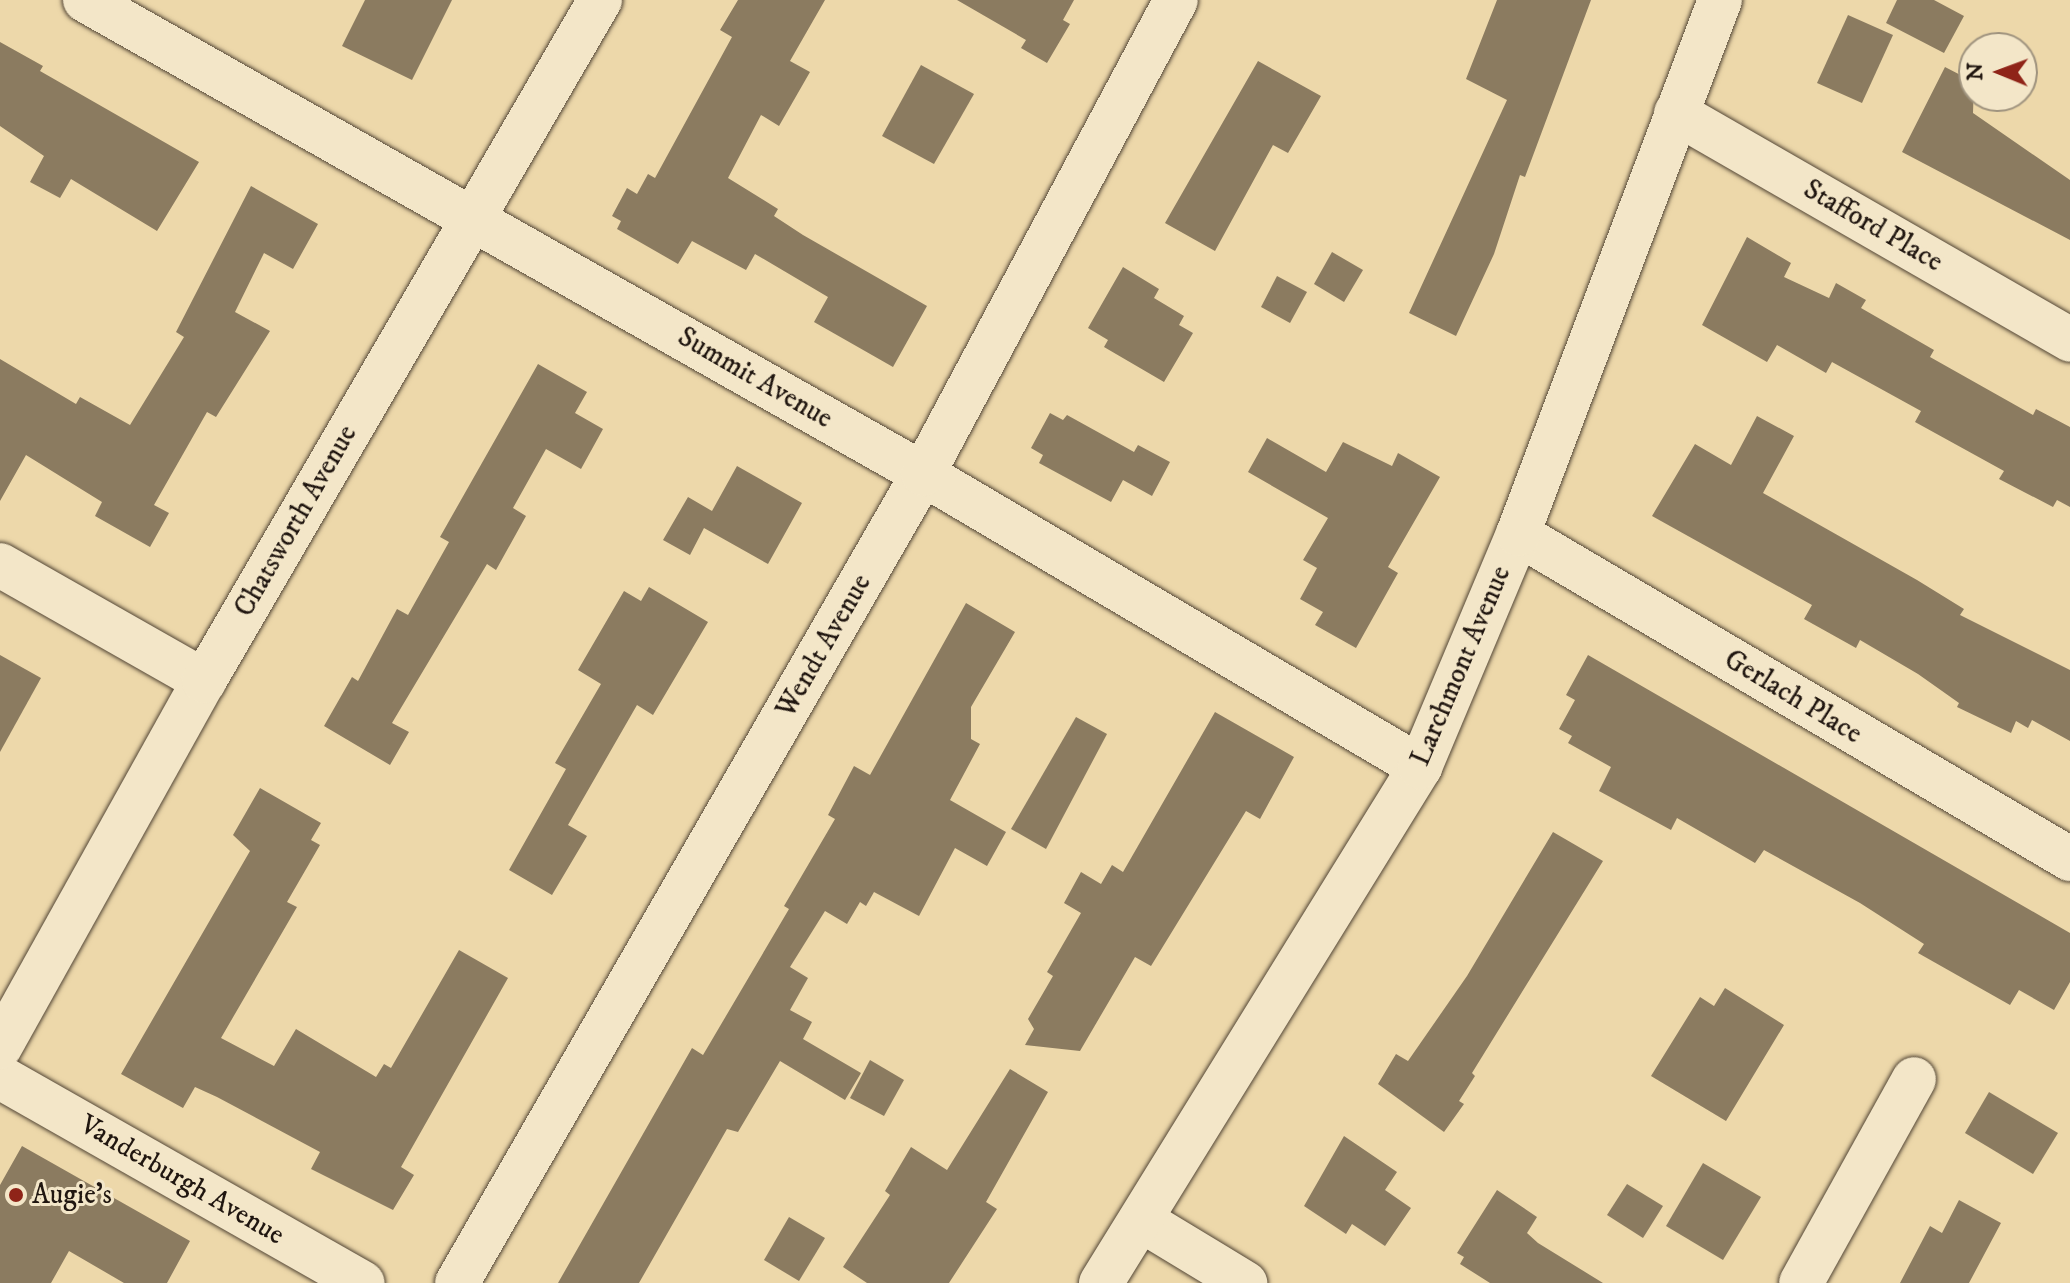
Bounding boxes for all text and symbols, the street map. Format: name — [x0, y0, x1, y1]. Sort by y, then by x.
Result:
north arrow — [1958, 32, 2038, 112]
text: N — [1962, 62, 1989, 81]
street label: Stafford Place — [1797, 173, 1949, 279]
street label: Summit Avenue — [672, 320, 838, 436]
street label: Chatsworth Avenue — [228, 419, 364, 623]
street label: Larchmont Avenue — [1404, 561, 1518, 771]
street label: Wendt Avenue — [769, 568, 879, 724]
street label: Gerlach Place — [1718, 643, 1868, 751]
street label: Vanderburgh Avenue — [74, 1108, 290, 1252]
place label: Augie's — [32, 1178, 112, 1212]
marker: Augie's — [7, 1186, 25, 1204]

